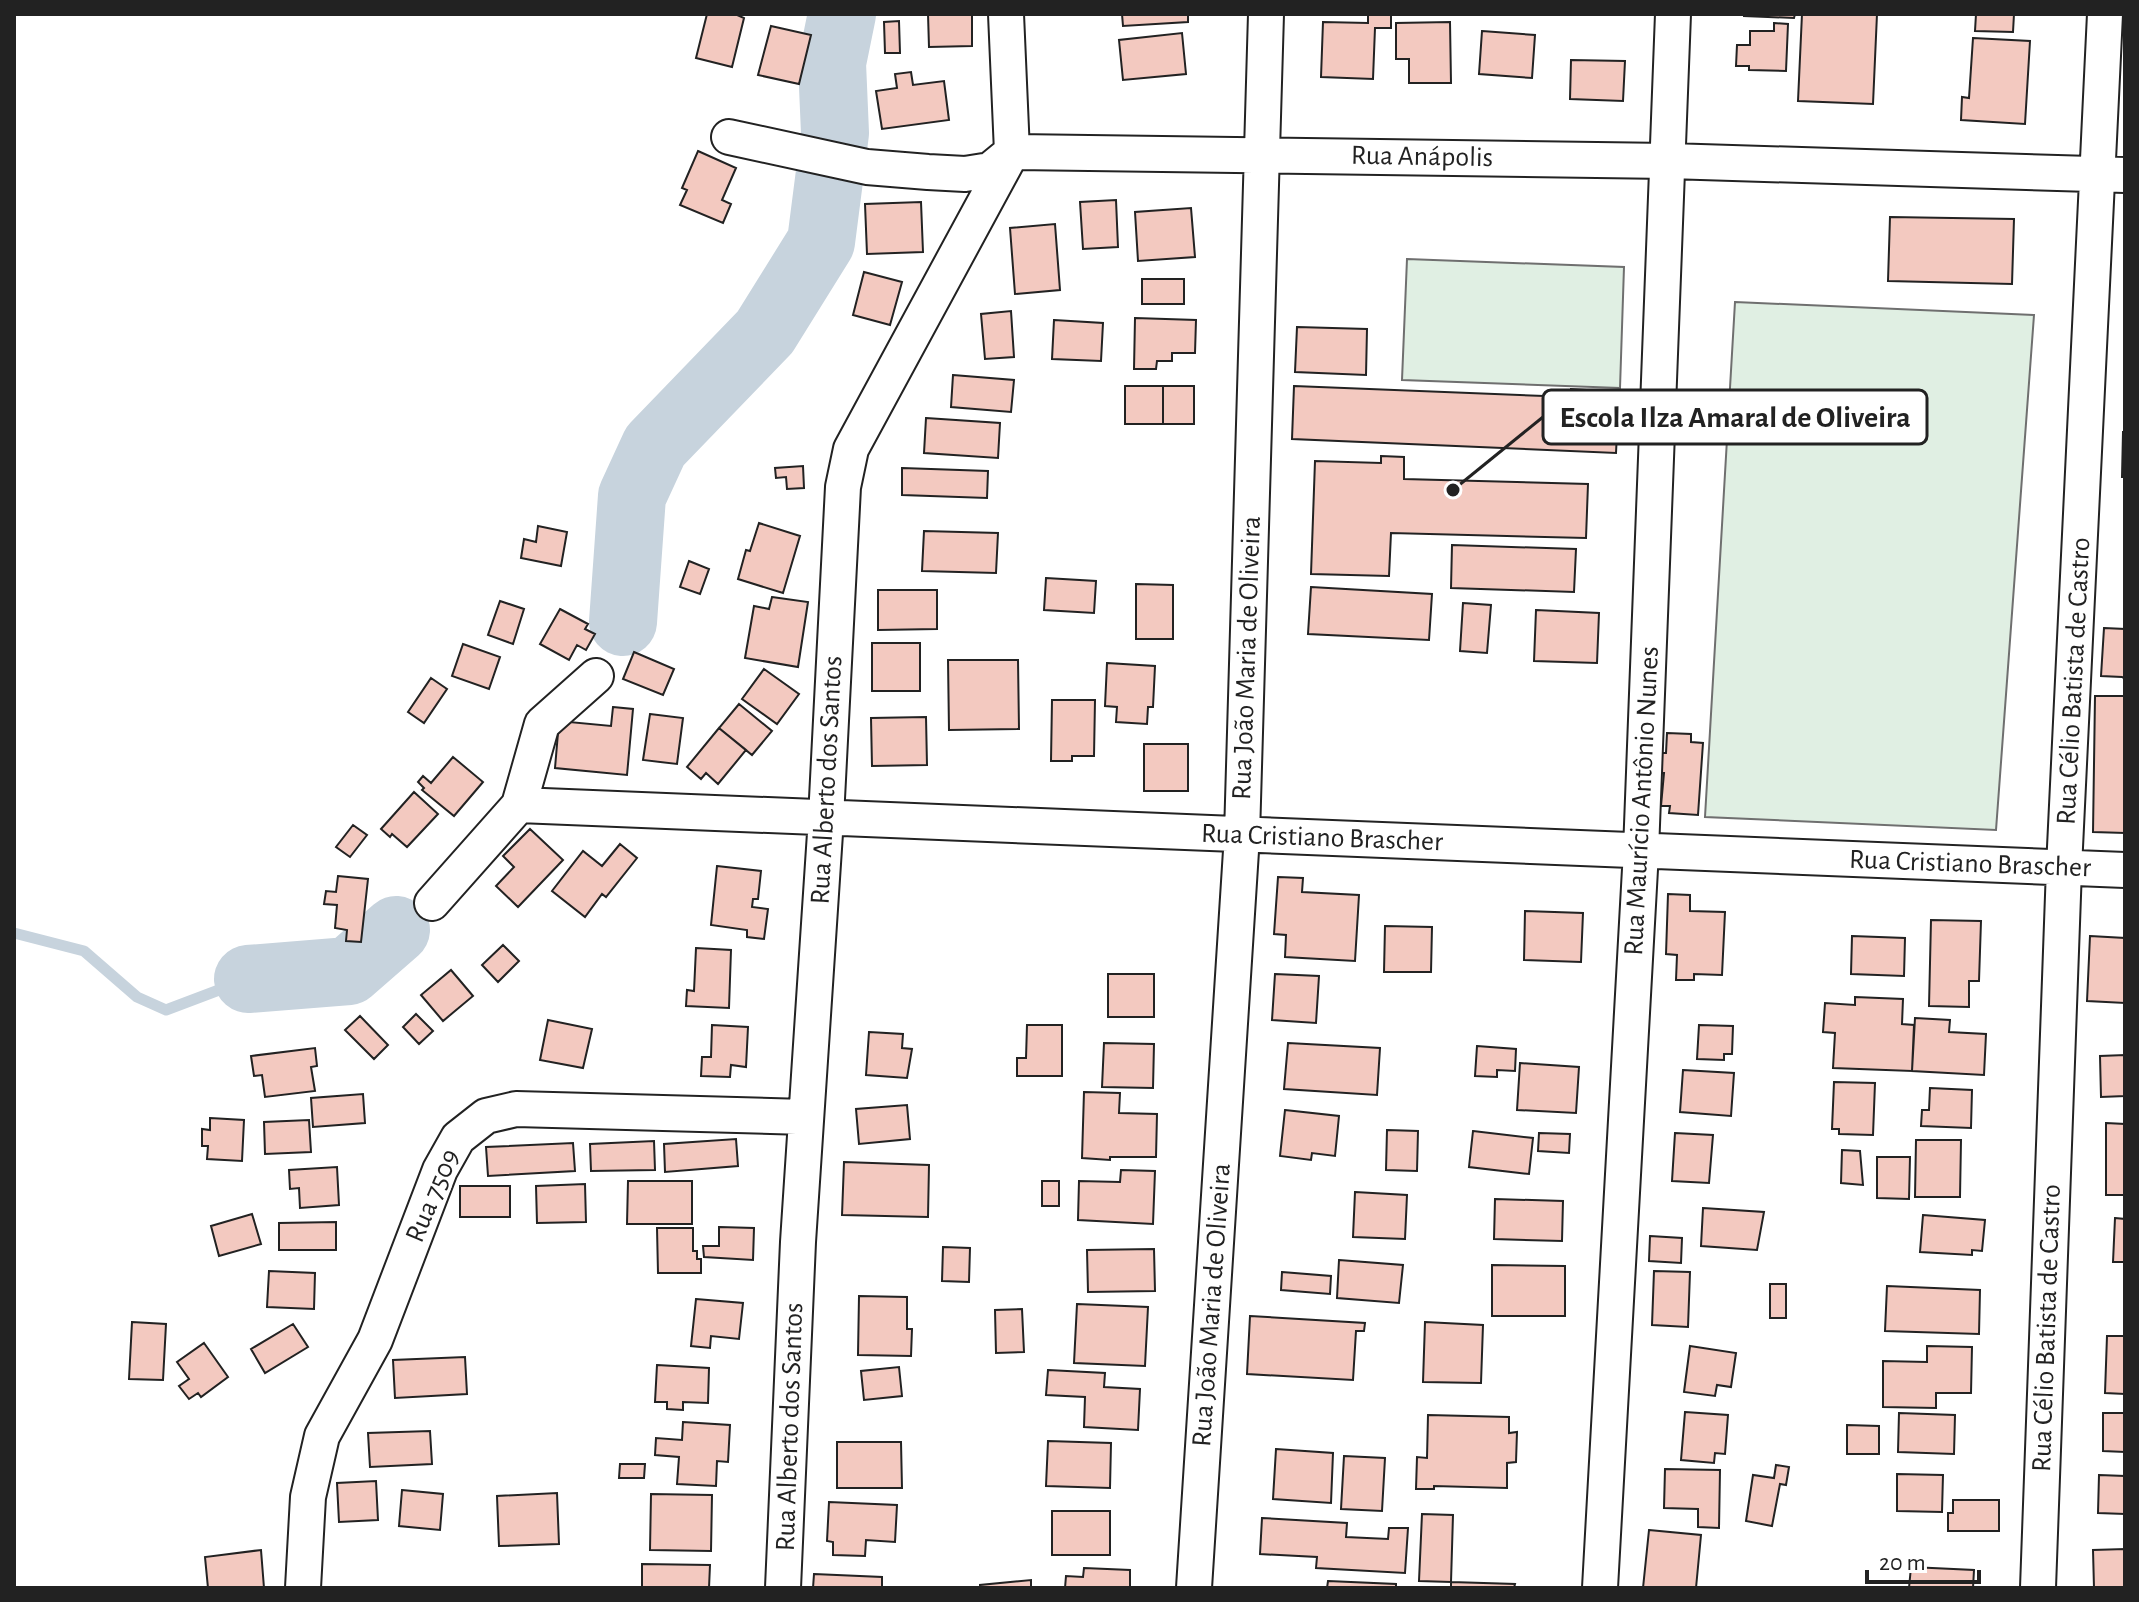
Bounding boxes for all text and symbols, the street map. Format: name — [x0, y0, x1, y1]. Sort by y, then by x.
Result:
street label: Rua Anápolis — [1351, 142, 1493, 172]
callout: Escola Ilza Amaral de Oliveira — [1543, 390, 1927, 444]
text: Escola Ilza Amaral de Oliveira — [1559, 403, 1911, 433]
street label: Rua João Maria de Oliveira — [1228, 515, 1266, 800]
street label: Rua Célio Batista de Castro — [2052, 537, 2096, 825]
street label: Rua Maurício Antônio Nunes — [1620, 646, 1664, 956]
street label: Rua Alberto dos Santos — [807, 655, 847, 905]
street label: Rua Cristiano Brascher — [1200, 820, 1444, 856]
street label: Rua Cristiano Brascher — [1848, 846, 2092, 882]
street label: Rua 7509 — [401, 1145, 465, 1247]
street label: Rua João Maria de Oliveira — [1188, 1162, 1236, 1448]
street label: Rua Célio Batista de Castro — [2028, 1184, 2066, 1472]
street label: Rua Alberto dos Santos — [772, 1302, 808, 1552]
scale bar — [1867, 1534, 1979, 1584]
text: 20 m — [1879, 1551, 1926, 1575]

